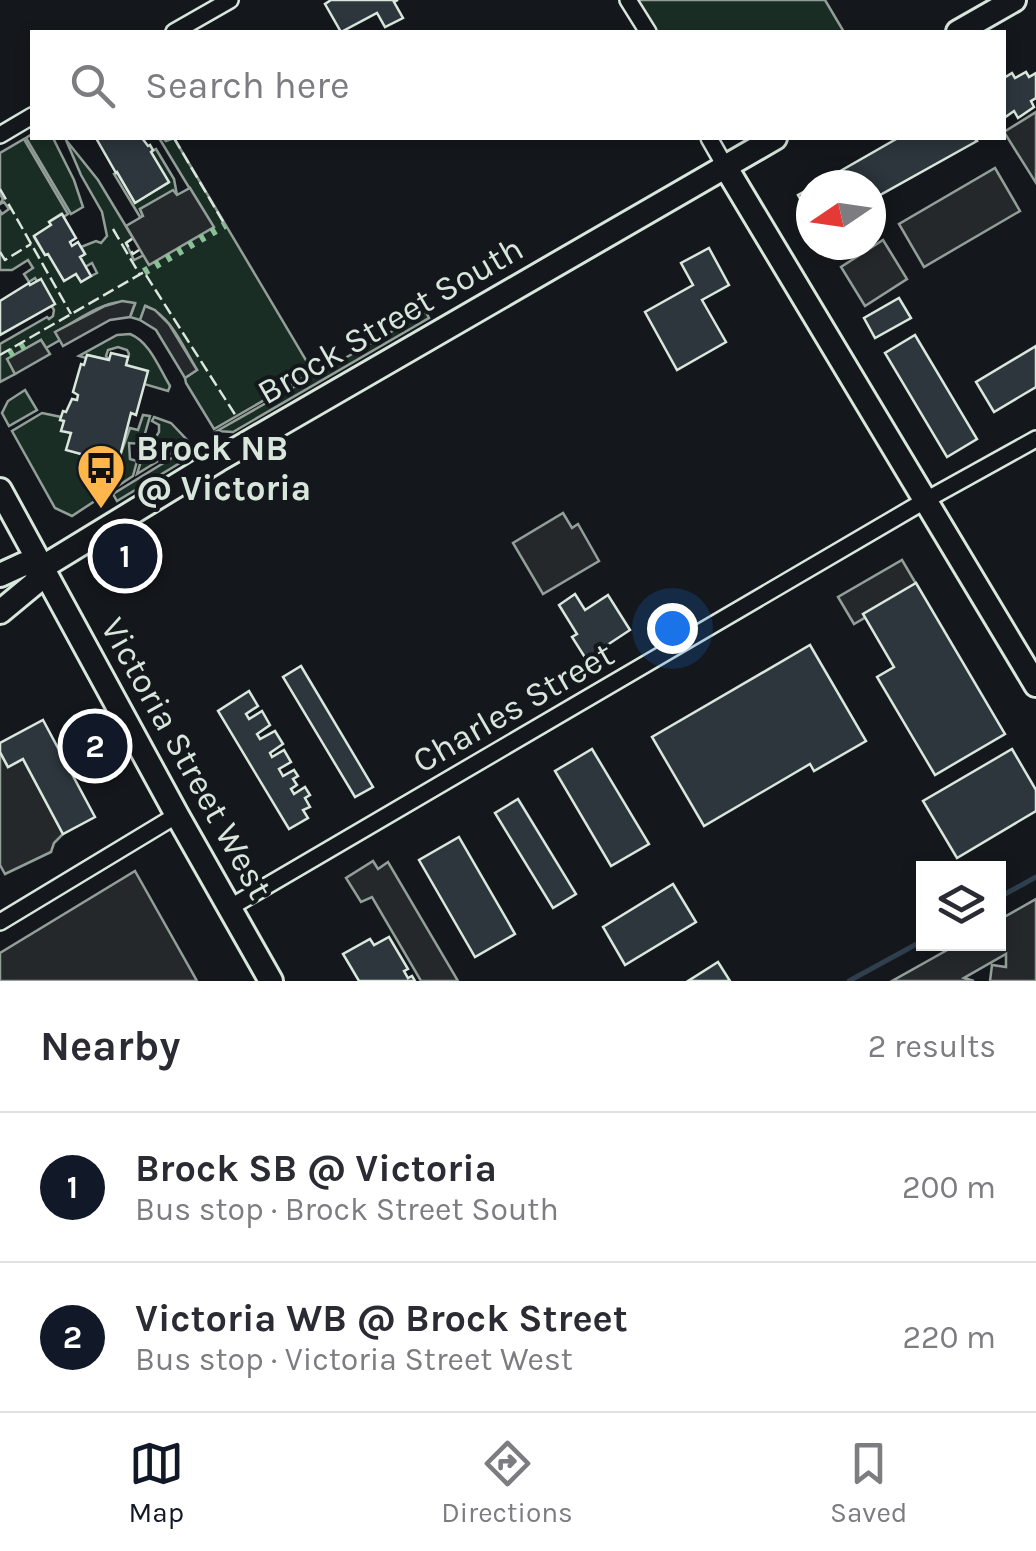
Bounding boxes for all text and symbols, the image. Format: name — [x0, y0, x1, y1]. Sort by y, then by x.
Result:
search box — [30, 30, 1006, 140]
icon: search — [65, 58, 120, 113]
text: Search here — [145, 63, 349, 108]
north arrow — [796, 170, 886, 260]
street label: Brock Street South — [250, 228, 530, 413]
place label: Brock NB @ Victoria — [136, 428, 311, 509]
bus stop icon: Brock NB @ Victoria — [75, 442, 127, 510]
pin: 1 — [92, 518, 158, 594]
your location — [647, 603, 698, 654]
street label: Victoria Street West — [92, 610, 281, 906]
street label: Charles Street — [406, 633, 621, 781]
pin: 2 — [62, 708, 128, 784]
map controls — [916, 861, 1006, 951]
button: layers — [916, 861, 1006, 951]
text: Nearby — [40, 1021, 180, 1071]
text: 2 results — [868, 1028, 996, 1065]
text: Brock SB @ Victoria — [135, 1146, 497, 1191]
text: 1 — [67, 1169, 78, 1206]
text: 200 m — [902, 1169, 996, 1206]
text: Bus stop · Brock Street South — [135, 1191, 559, 1228]
text: Victoria WB @ Brock Street — [135, 1296, 628, 1341]
text: 2 — [63, 1319, 82, 1356]
text: 220 m — [902, 1319, 996, 1356]
text: Bus stop · Victoria Street West — [135, 1341, 573, 1378]
tab: Map — [129, 1436, 184, 1529]
tab: Directions — [441, 1436, 573, 1529]
tab: Saved — [830, 1436, 907, 1529]

